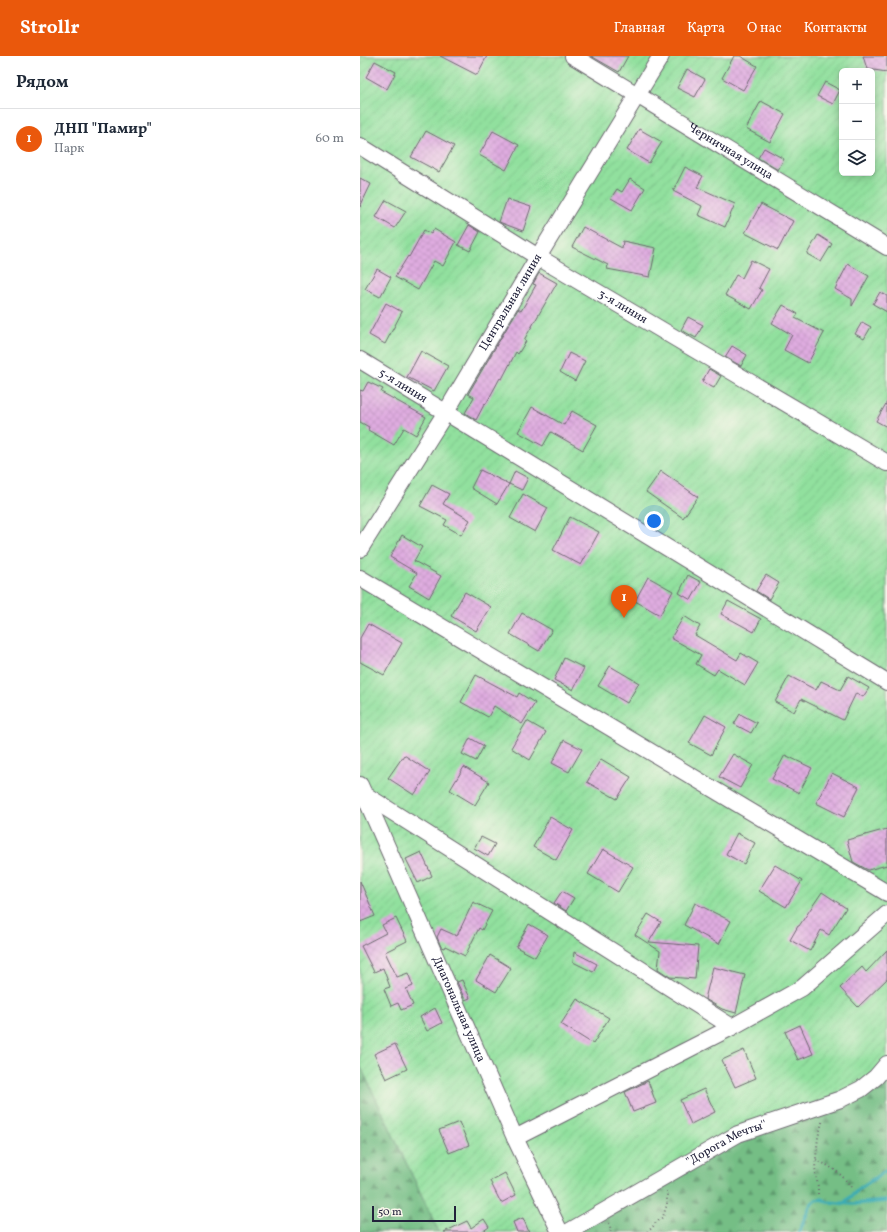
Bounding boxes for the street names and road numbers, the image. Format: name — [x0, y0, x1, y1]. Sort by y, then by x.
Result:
street label: Черничная улица — [685, 120, 776, 184]
street label: Центральная линия — [476, 251, 546, 354]
street label: 3-я линия — [595, 286, 650, 328]
street label: 5-я линия — [375, 365, 430, 407]
street label: Диагональная улица — [428, 954, 489, 1065]
street label: "Дорога Мечты'' — [683, 1117, 769, 1170]

